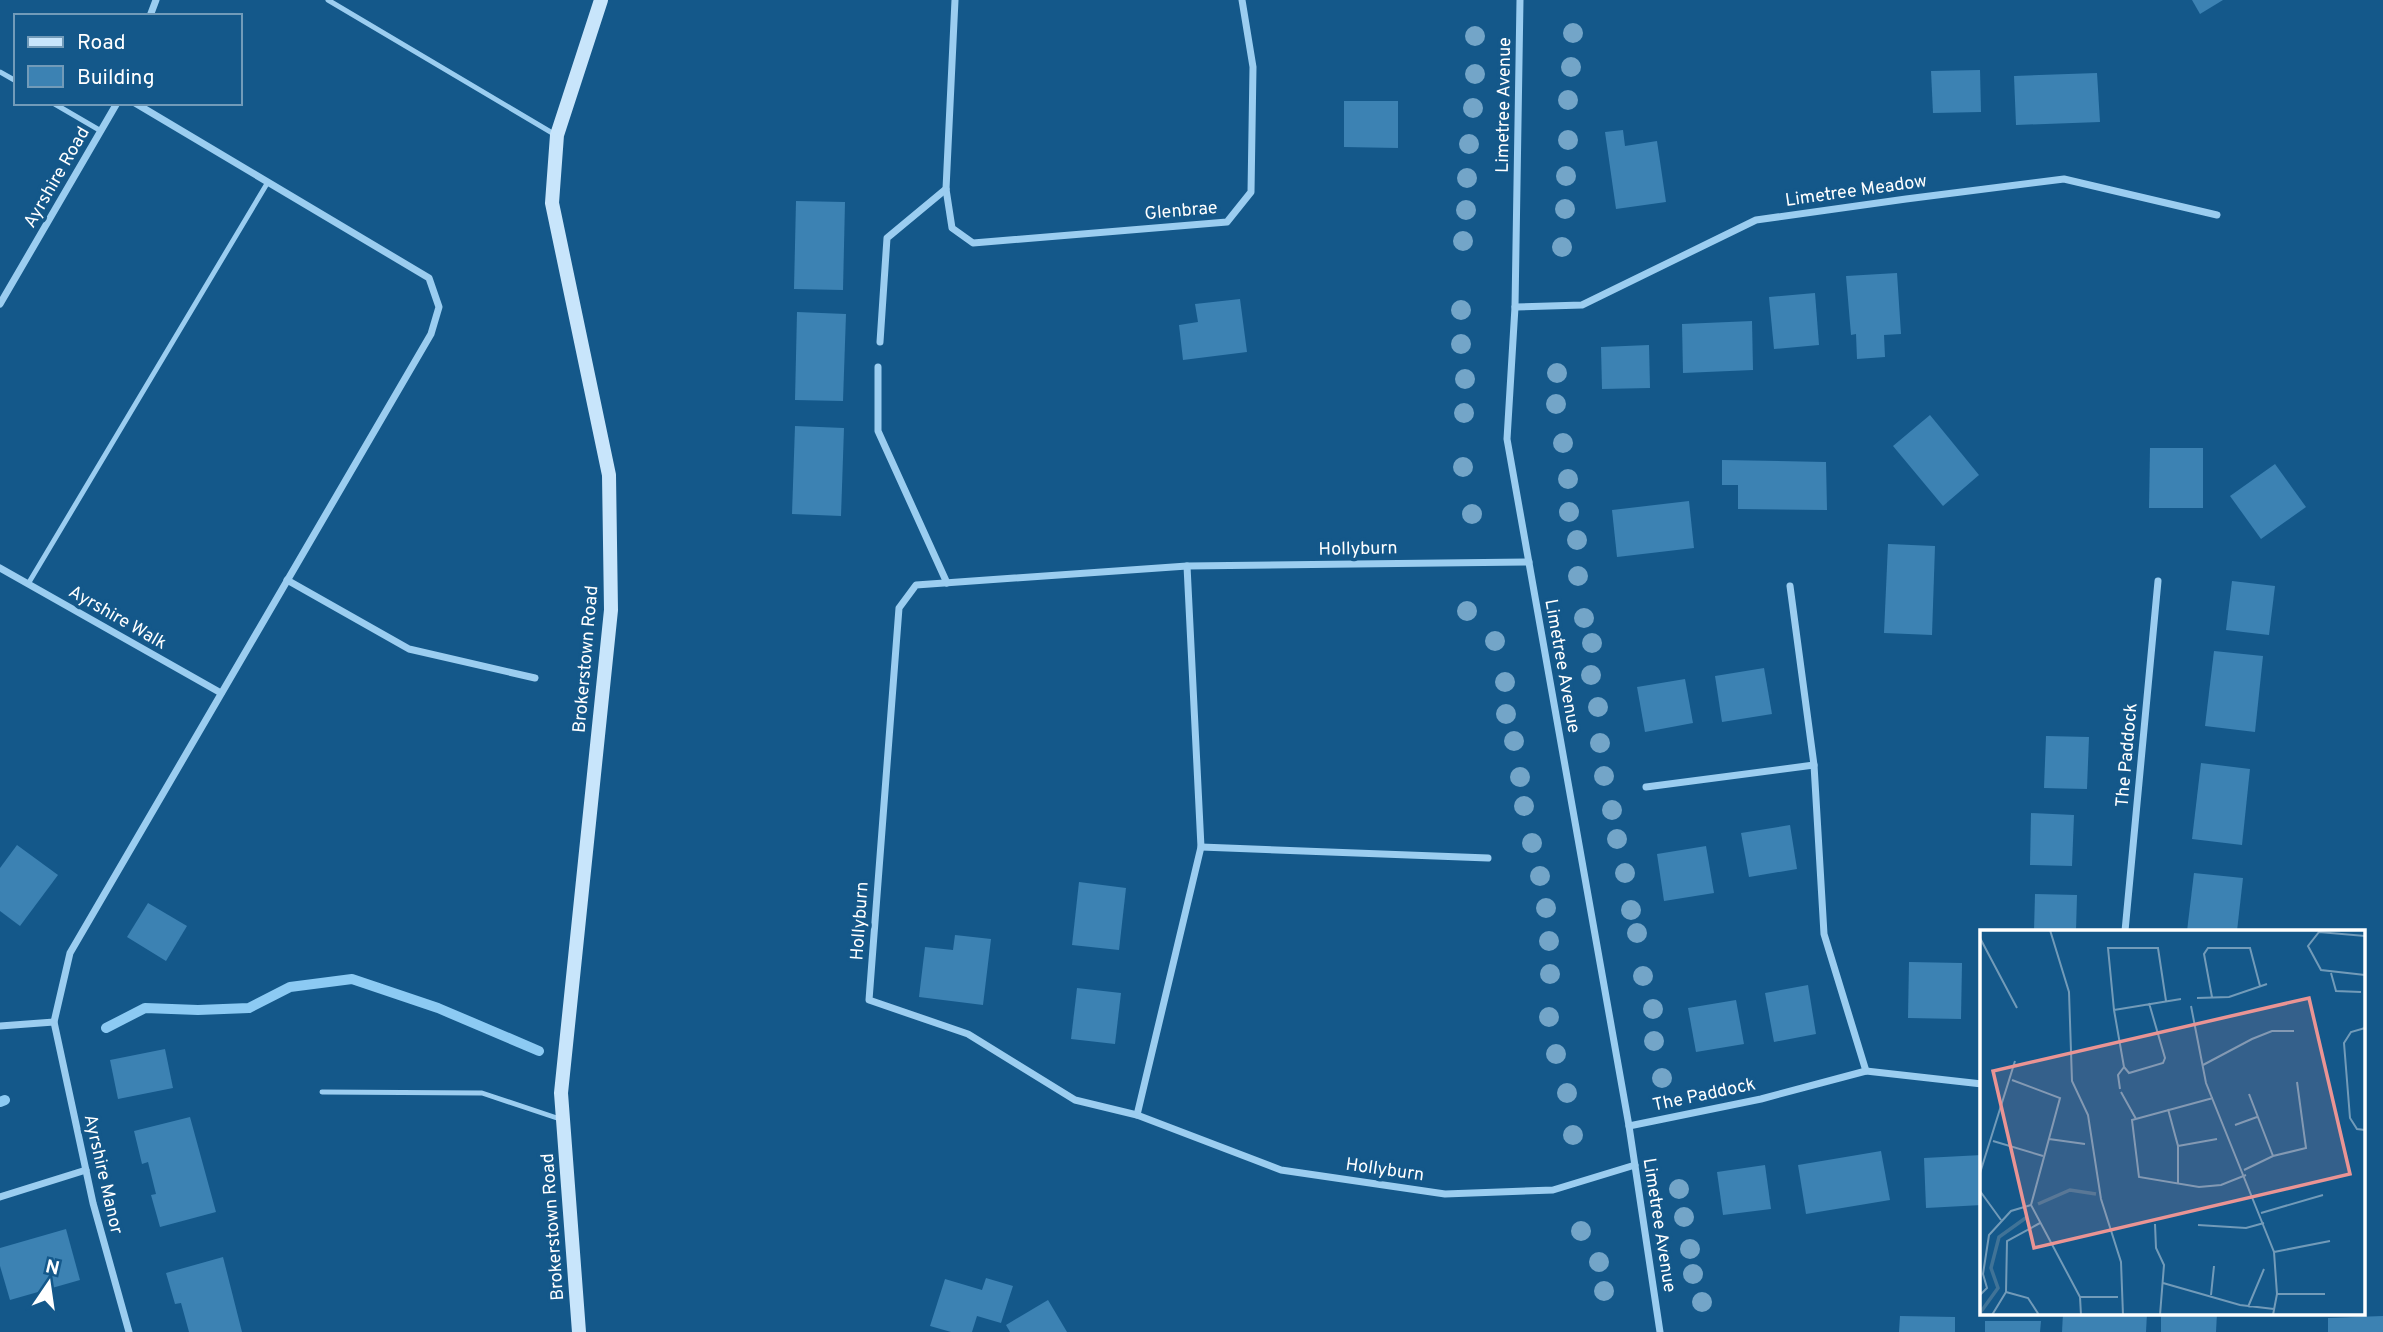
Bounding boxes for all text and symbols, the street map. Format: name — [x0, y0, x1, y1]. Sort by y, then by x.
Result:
legend — [14, 14, 242, 105]
text: Road — [77, 30, 126, 57]
street label: Limetree Avenue — [1492, 37, 1517, 173]
text: Building — [77, 65, 155, 92]
street label: Ayrshire Road — [19, 123, 96, 232]
street label: Limetree Meadow — [1784, 170, 1929, 213]
street label: Glenbrae — [1144, 197, 1219, 226]
street label: Hollyburn — [1318, 537, 1398, 562]
street label: Ayrshire Walk — [64, 581, 170, 656]
street label: Brokerstown Road — [569, 585, 604, 734]
street label: Limetree Avenue — [1538, 597, 1585, 735]
street label: The Paddock — [2111, 702, 2144, 808]
street label: Hollyburn — [846, 881, 875, 961]
inset map — [1980, 930, 2366, 1314]
street label: The Paddock — [1651, 1073, 1758, 1118]
street label: Ayrshire Manor — [78, 1112, 128, 1237]
street label: Brokerstown Road — [537, 1152, 570, 1301]
street label: Hollyburn — [1344, 1154, 1426, 1187]
street label: Limetree Avenue — [1637, 1156, 1680, 1294]
north arrow — [14, 1248, 84, 1318]
text: N — [43, 1255, 62, 1282]

